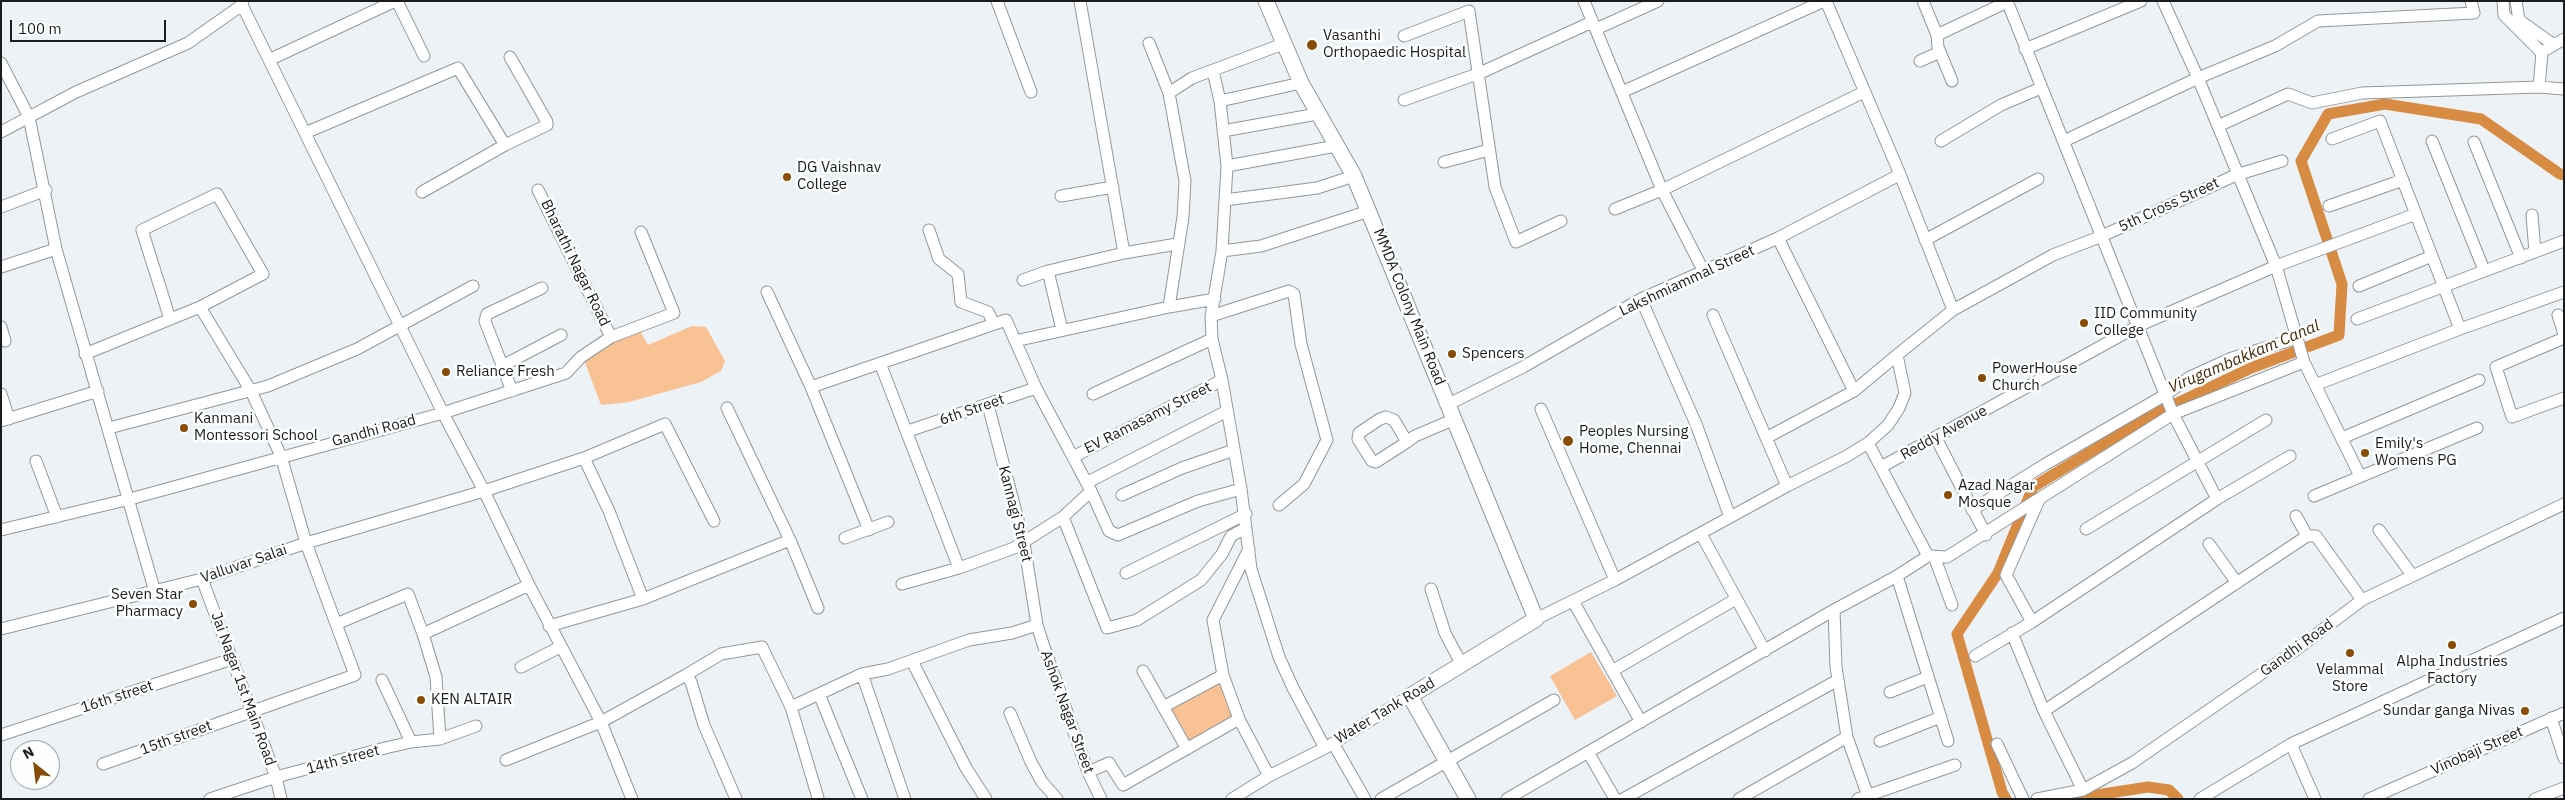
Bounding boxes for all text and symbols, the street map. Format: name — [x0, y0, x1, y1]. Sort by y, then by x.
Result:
scale bar — [12, 10, 169, 42]
text: 100 m — [18, 19, 62, 38]
place label: Vasanthi Orthopaedic Hospital — [1323, 27, 1466, 62]
marker: Vasanthi Orthopaedic Hospital — [1305, 38, 1319, 52]
place label: DG Vaishnav College — [797, 159, 881, 194]
marker: DG Vaishnav College — [781, 171, 793, 183]
street label: 5th Cross Street — [2116, 174, 2222, 236]
street label: Bharathi Nagar Road — [536, 197, 614, 329]
street label: MMDA Colony Main Road — [1369, 226, 1449, 388]
street label: Lakshmiammal Street — [1617, 242, 1757, 320]
place label: IID Community College — [2094, 305, 2197, 340]
water label: Virugambakkam Canal — [2166, 316, 2322, 398]
marker: IID Community College — [2078, 317, 2090, 329]
place label: Spencers — [1462, 345, 1525, 363]
marker: Spencers — [1446, 348, 1458, 360]
place label: PowerHouse Church — [1992, 360, 2077, 395]
place label: Reliance Fresh — [456, 363, 555, 381]
marker: Reliance Fresh — [440, 366, 452, 378]
marker: PowerHouse Church — [1976, 372, 1988, 384]
street label: EV Ramasamy Street — [1081, 378, 1215, 458]
street label: 6th Street — [937, 391, 1007, 429]
street label: Reddy Avenue — [1898, 402, 1990, 464]
place label: Kanmani Montessori School — [194, 410, 318, 445]
street label: Gandhi Road — [330, 411, 418, 451]
marker: Kanmani Montessori School — [178, 422, 190, 434]
place label: Peoples Nursing Home, Chennai — [1579, 423, 1688, 458]
marker: Peoples Nursing Home, Chennai — [1561, 434, 1575, 448]
place label: Emily's Womens PG — [2375, 435, 2457, 470]
marker: Emily's Womens PG — [2359, 447, 2371, 459]
street label: Kannagi Street — [994, 464, 1036, 564]
place label: Azad Nagar Mosque — [1958, 477, 2035, 512]
marker: Azad Nagar Mosque — [1942, 489, 1954, 501]
street label: Valluvar Salai — [198, 541, 290, 587]
place label: Seven Star Pharmacy — [111, 586, 183, 621]
marker: Seven Star Pharmacy — [187, 598, 199, 610]
street label: Jai Nagar 1st Main Road — [207, 610, 279, 768]
street label: Gandhi Road — [2257, 615, 2337, 681]
marker: Alpha Industries Factory — [2446, 639, 2458, 651]
marker: Velammal Store — [2344, 647, 2356, 659]
street label: Ashok Nagar Street — [1036, 648, 1098, 776]
place label: Alpha Industries Factory — [2396, 653, 2508, 688]
place label: Velammal Store — [2316, 661, 2384, 696]
street label: Water Tank Road — [1332, 674, 1438, 748]
street label: 16th street — [79, 677, 155, 717]
place label: KEN ALTAIR — [431, 691, 512, 709]
marker: KEN ALTAIR — [415, 694, 427, 706]
place label: Sundar ganga Nivas — [2383, 702, 2515, 720]
marker: Sundar ganga Nivas — [2519, 705, 2531, 717]
street label: 15th street — [138, 717, 214, 759]
street label: Vinobaji Street — [2428, 723, 2526, 779]
north arrow — [10, 740, 60, 790]
text: N — [19, 742, 37, 763]
street label: 14th street — [304, 742, 382, 778]

